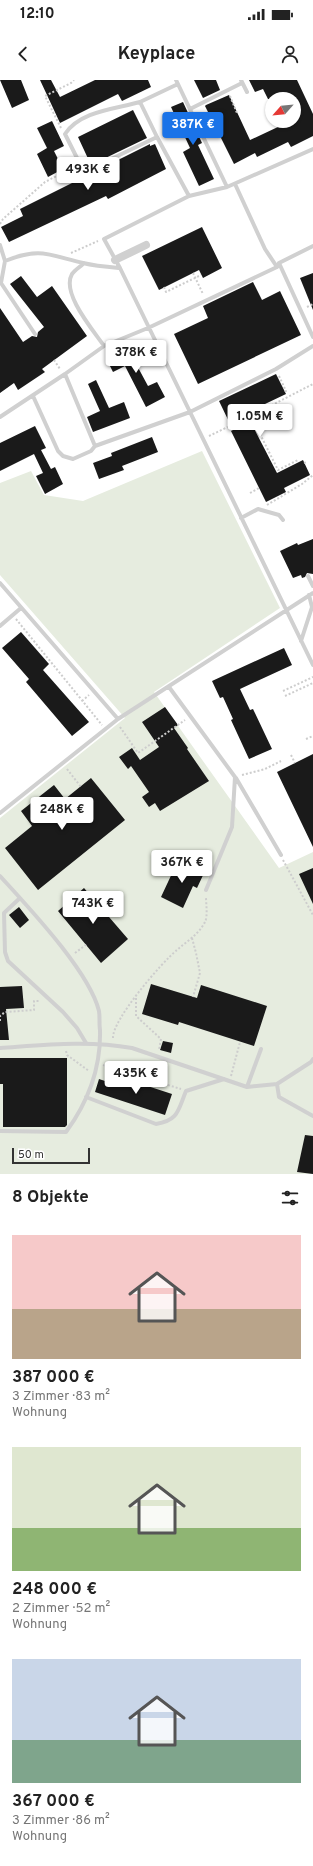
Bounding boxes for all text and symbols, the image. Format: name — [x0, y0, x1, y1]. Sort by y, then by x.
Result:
text: 12:10 — [20, 5, 55, 24]
icon: back — [12, 43, 34, 65]
text: Keyplace — [118, 43, 195, 66]
icon: person — [279, 43, 301, 65]
north arrow — [265, 92, 301, 128]
map controls — [265, 92, 301, 128]
pin: 387K € — [160, 112, 226, 146]
text: 387K € — [171, 117, 215, 133]
pin: 493K € — [55, 157, 121, 191]
text: 493K € — [66, 162, 110, 178]
pin: 378K € — [103, 340, 169, 374]
text: 378K € — [114, 345, 158, 361]
pin: 1.05M € — [223, 404, 297, 438]
text: 1.05M € — [237, 409, 283, 425]
pin: 248K € — [29, 797, 95, 831]
text: 248K € — [39, 802, 85, 818]
pin: 367K € — [149, 850, 215, 884]
text: 367K € — [160, 855, 204, 871]
pin: 743K € — [60, 891, 126, 925]
text: 743K € — [72, 896, 114, 912]
pin: 435K € — [103, 1061, 169, 1095]
text: 435K € — [114, 1066, 158, 1082]
scale bar — [12, 1146, 90, 1165]
text: 50 m — [18, 1148, 44, 1162]
text: 8 Objekte — [12, 1187, 89, 1209]
icon: filters — [279, 1187, 301, 1209]
icon: home — [121, 1261, 193, 1333]
text: 387 000 € — [12, 1367, 95, 1389]
text: 3 Zimmer · 83 m² — [12, 1389, 110, 1405]
text: Wohnung — [12, 1405, 67, 1421]
icon: home — [121, 1473, 193, 1545]
text: 248 000 € — [12, 1579, 97, 1601]
text: 2 Zimmer · 52 m² — [12, 1601, 110, 1617]
text: Wohnung — [12, 1617, 67, 1633]
icon: home — [121, 1685, 193, 1757]
text: 367 000 € — [12, 1791, 95, 1813]
text: 3 Zimmer · 86 m² — [12, 1813, 110, 1829]
text: Wohnung — [12, 1829, 67, 1845]

